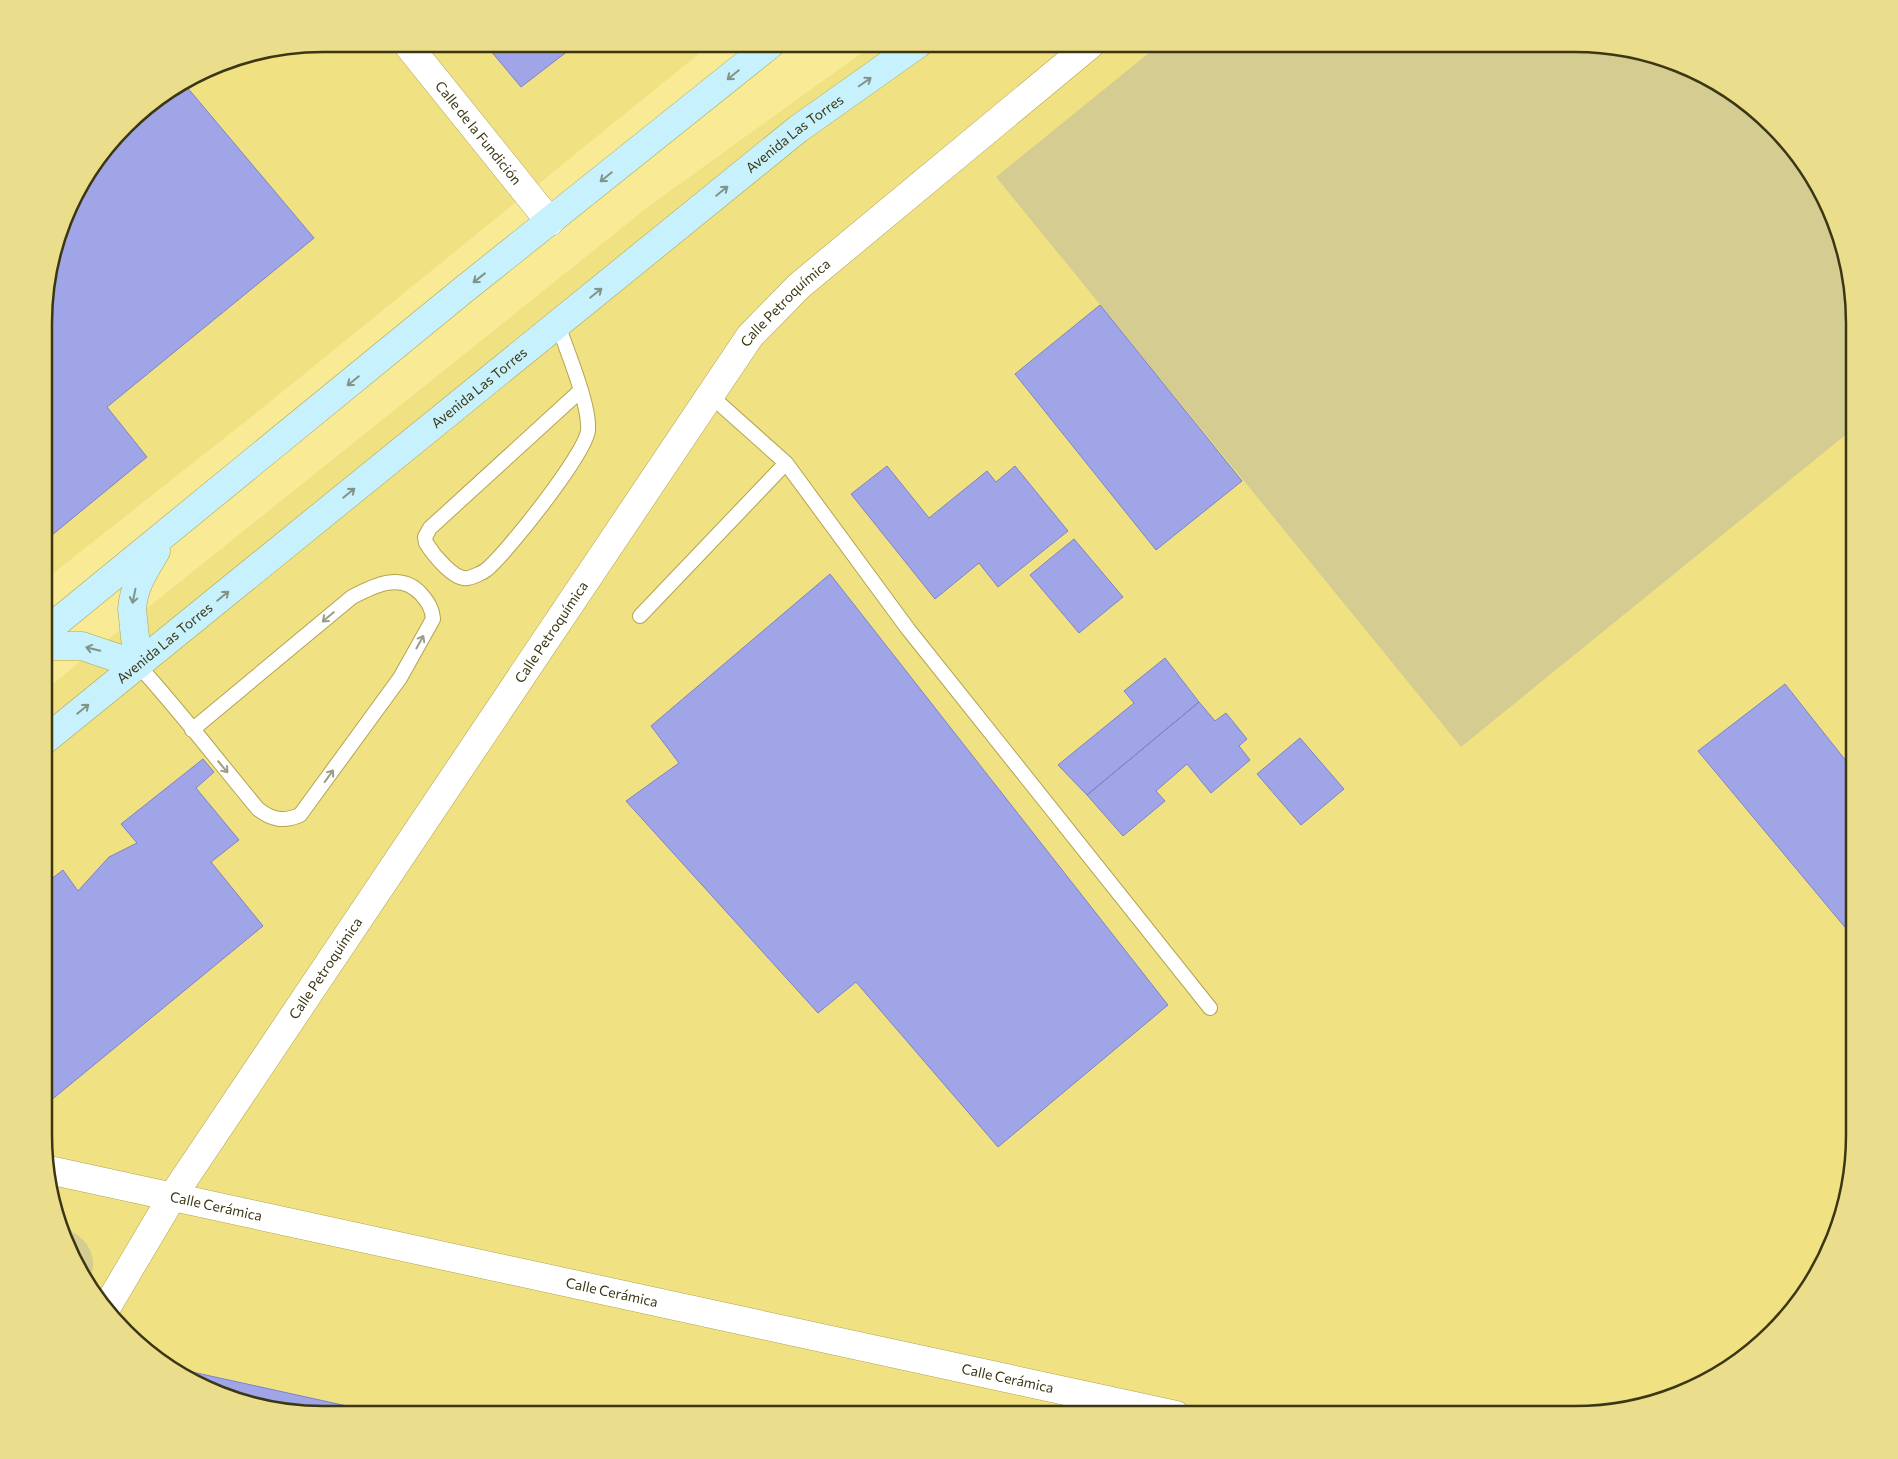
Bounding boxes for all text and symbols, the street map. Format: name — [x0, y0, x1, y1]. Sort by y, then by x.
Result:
one-way arrow — [726, 69, 739, 80]
one-way arrow — [858, 76, 871, 87]
street label: Calle de la Fundición — [432, 77, 526, 188]
street label: Avenida Las Torres — [742, 91, 846, 176]
one-way arrow — [600, 171, 613, 182]
one-way arrow — [715, 185, 728, 196]
street label: Calle Petroquímica — [736, 255, 833, 350]
one-way arrow — [472, 273, 486, 283]
one-way arrow — [589, 288, 602, 299]
street label: Avenida Las Torres — [427, 343, 530, 431]
one-way arrow — [347, 375, 360, 386]
one-way arrow — [342, 488, 355, 499]
street label: Calle Petroquímica — [511, 578, 591, 686]
one-way arrow — [129, 587, 138, 603]
one-way arrow — [216, 590, 229, 601]
street label: Avenida Las Torres — [113, 599, 216, 687]
one-way arrow — [322, 611, 335, 622]
one-way arrow — [416, 635, 425, 650]
one-way arrow — [85, 644, 101, 653]
one-way arrow — [76, 704, 89, 715]
one-way arrow — [217, 761, 229, 774]
one-way arrow — [324, 769, 334, 783]
street label: Calle Petroquímica — [285, 914, 365, 1022]
street label: Calle Cerámica — [169, 1188, 264, 1224]
street label: Calle Cerámica — [564, 1274, 660, 1310]
street label: Calle Cerámica — [960, 1360, 1055, 1396]

